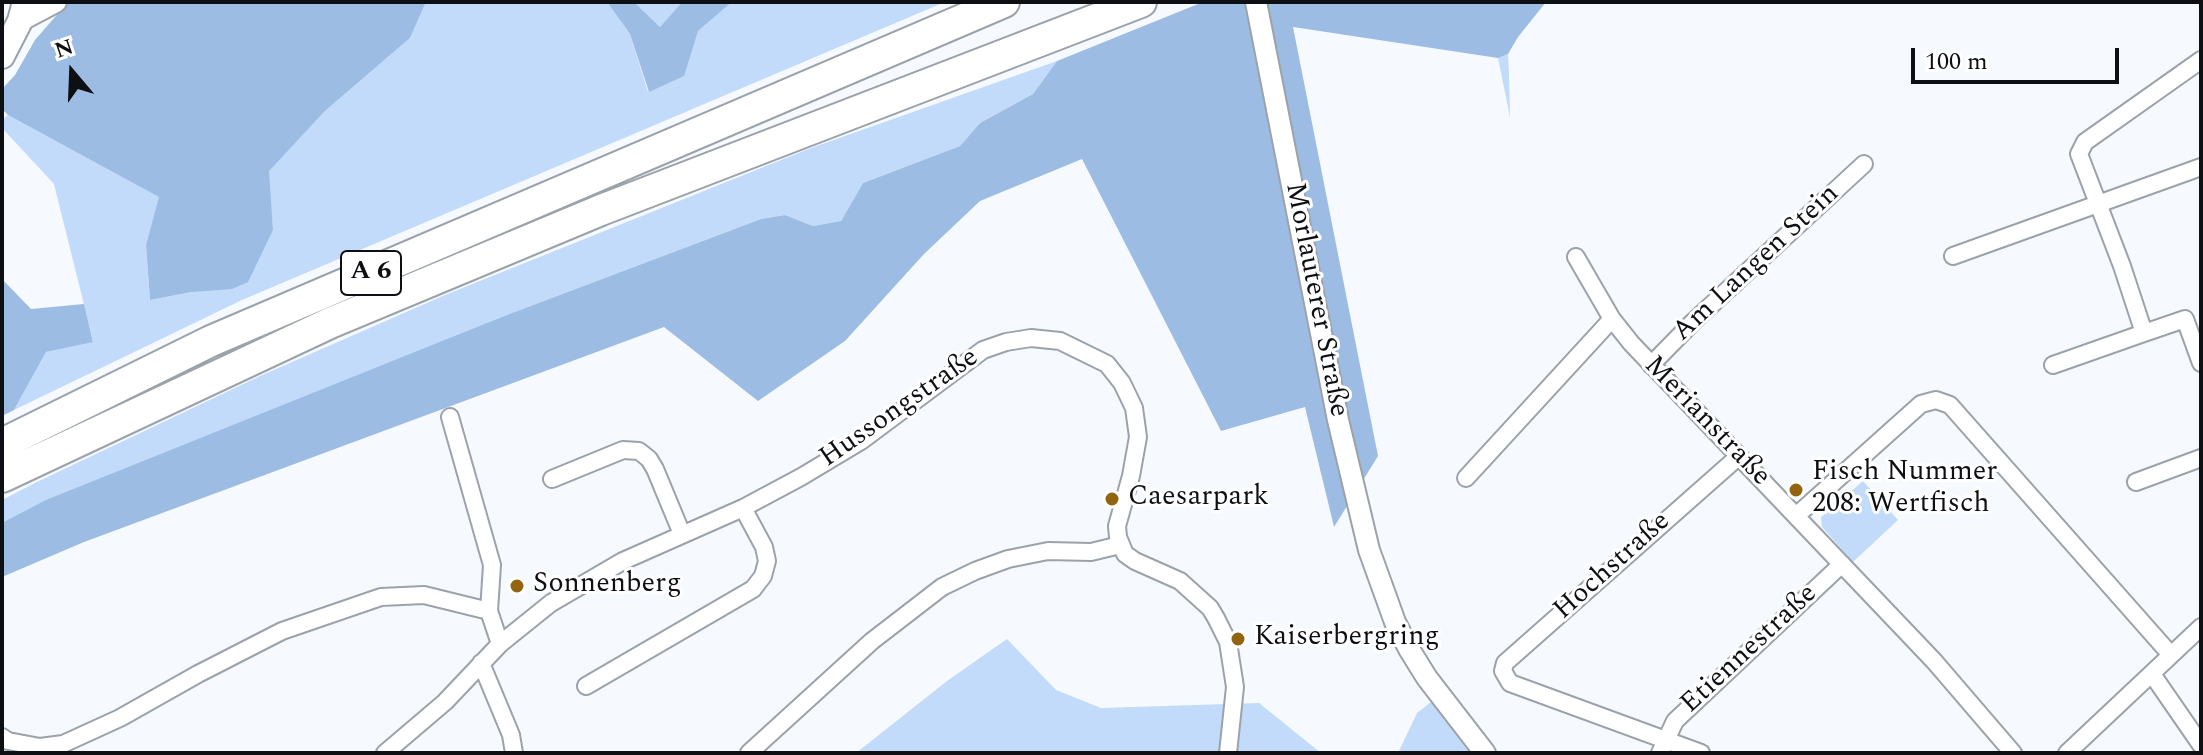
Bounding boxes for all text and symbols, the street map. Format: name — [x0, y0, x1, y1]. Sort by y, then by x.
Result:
text: N — [50, 30, 78, 67]
north arrow — [32, 32, 112, 112]
scale bar — [1915, 32, 2123, 82]
text: 100 m — [1925, 44, 1988, 80]
street label: Am Langen Stein — [1667, 178, 1847, 350]
street label: Morlauterer Straße — [1276, 180, 1354, 420]
road number: A 6 — [341, 251, 401, 295]
street label: Hussongstraße — [814, 342, 986, 476]
street label: Merianstraße — [1636, 350, 1776, 494]
place label: Fisch Nummer 208: Wertfisch — [1812, 457, 1997, 523]
marker: Fisch Nummer 208: Wertfisch — [1787, 481, 1805, 499]
place label: Caesarpark — [1128, 482, 1269, 516]
marker: Caesarpark — [1103, 490, 1121, 508]
street label: Hochstraße — [1548, 506, 1678, 628]
place label: Sonnenberg — [533, 569, 681, 603]
marker: Sonnenberg — [508, 577, 526, 595]
street label: Etiennestraße — [1675, 578, 1825, 722]
place label: Kaiserbergring — [1254, 622, 1440, 656]
marker: Kaiserbergring — [1229, 630, 1247, 648]

